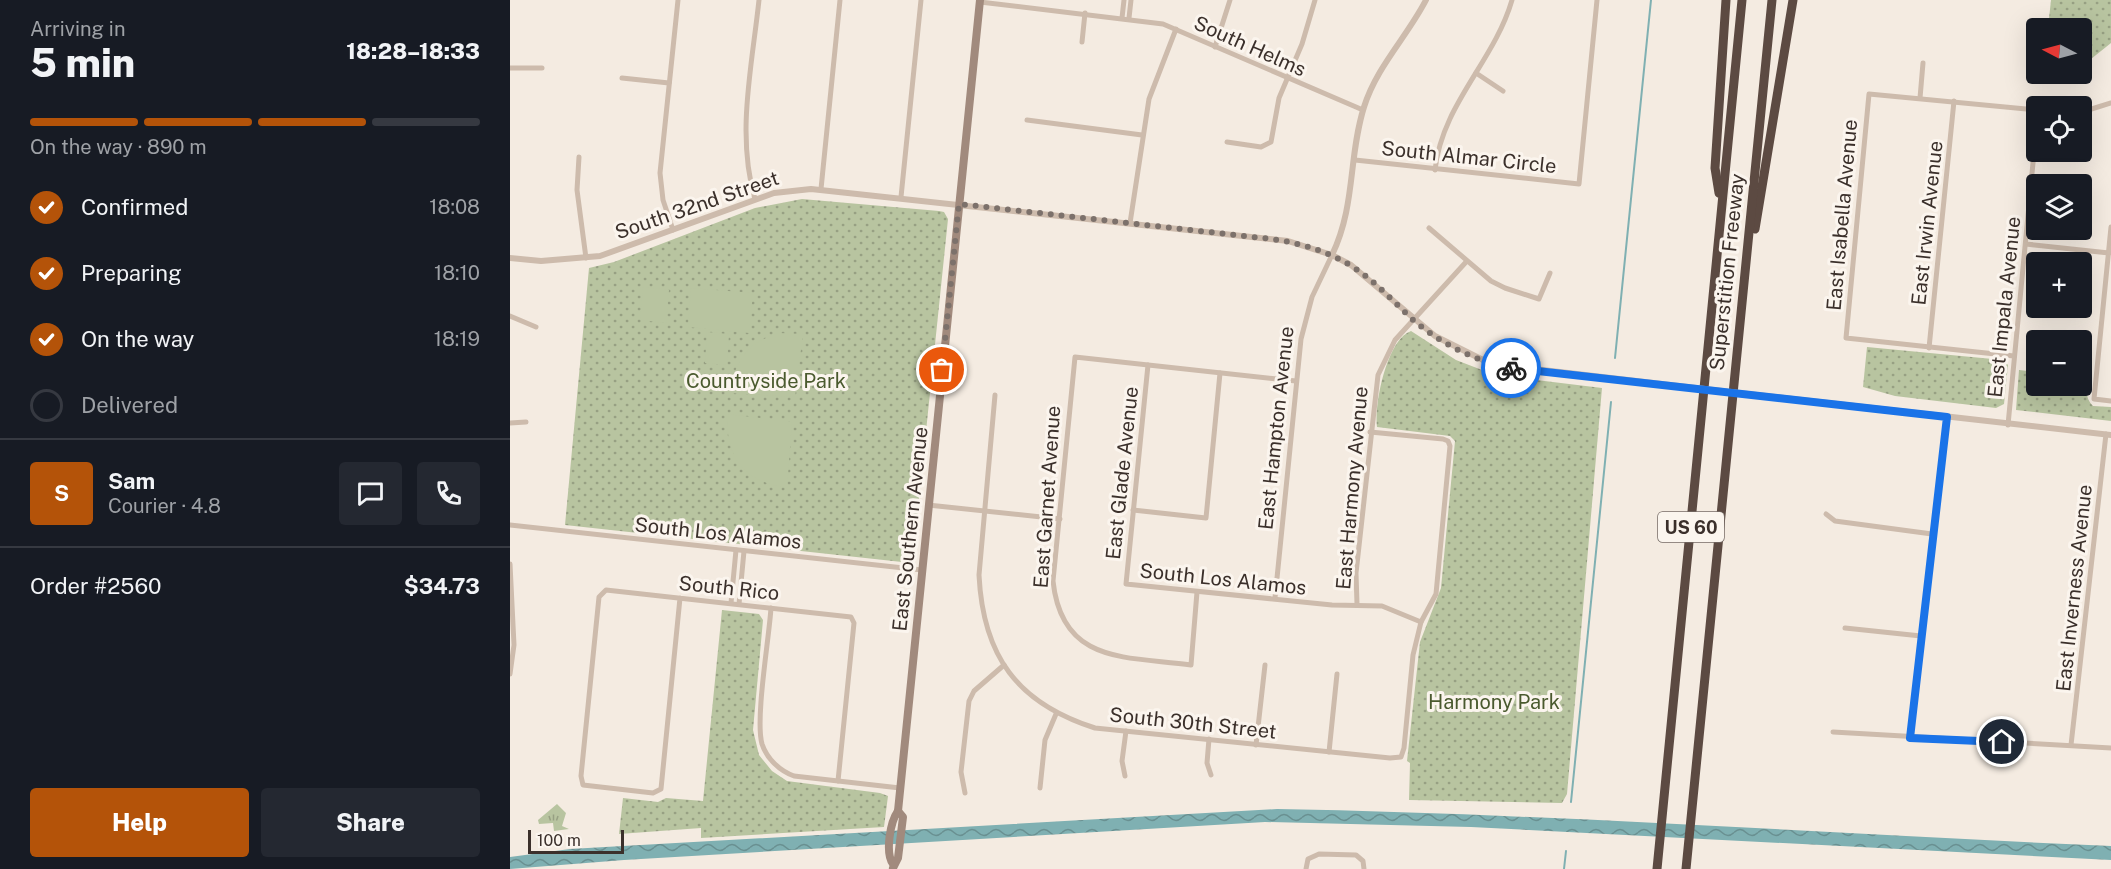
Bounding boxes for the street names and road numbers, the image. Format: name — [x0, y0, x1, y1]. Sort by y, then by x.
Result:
street label: South Helms — [1190, 11, 1310, 81]
street label: East Isabella Avenue — [1822, 118, 1862, 312]
street label: South Almar Circle — [1380, 136, 1558, 178]
street label: East Irwin Avenue — [1906, 140, 1948, 306]
street label: South 32nd Street — [612, 166, 782, 244]
street label: Superstition Freeway — [1705, 172, 1749, 372]
street label: East Impala Avenue — [1983, 215, 2025, 399]
street label: East Hampton Avenue — [1253, 325, 1299, 531]
street label: East Glade Avenue — [1101, 385, 1143, 561]
street label: East Harmony Avenue — [1331, 385, 1373, 591]
street label: East Garnet Avenue — [1029, 405, 1065, 589]
street label: East Southern Avenue — [887, 426, 933, 632]
street label: East Inverness Avenue — [2051, 483, 2097, 693]
street label: South Los Alamos — [633, 512, 803, 554]
road number: US 60 — [1658, 512, 1724, 542]
street label: South Los Alamos — [1138, 558, 1308, 600]
street label: South Rico — [678, 571, 780, 605]
street label: South 30th Street — [1108, 702, 1278, 744]

